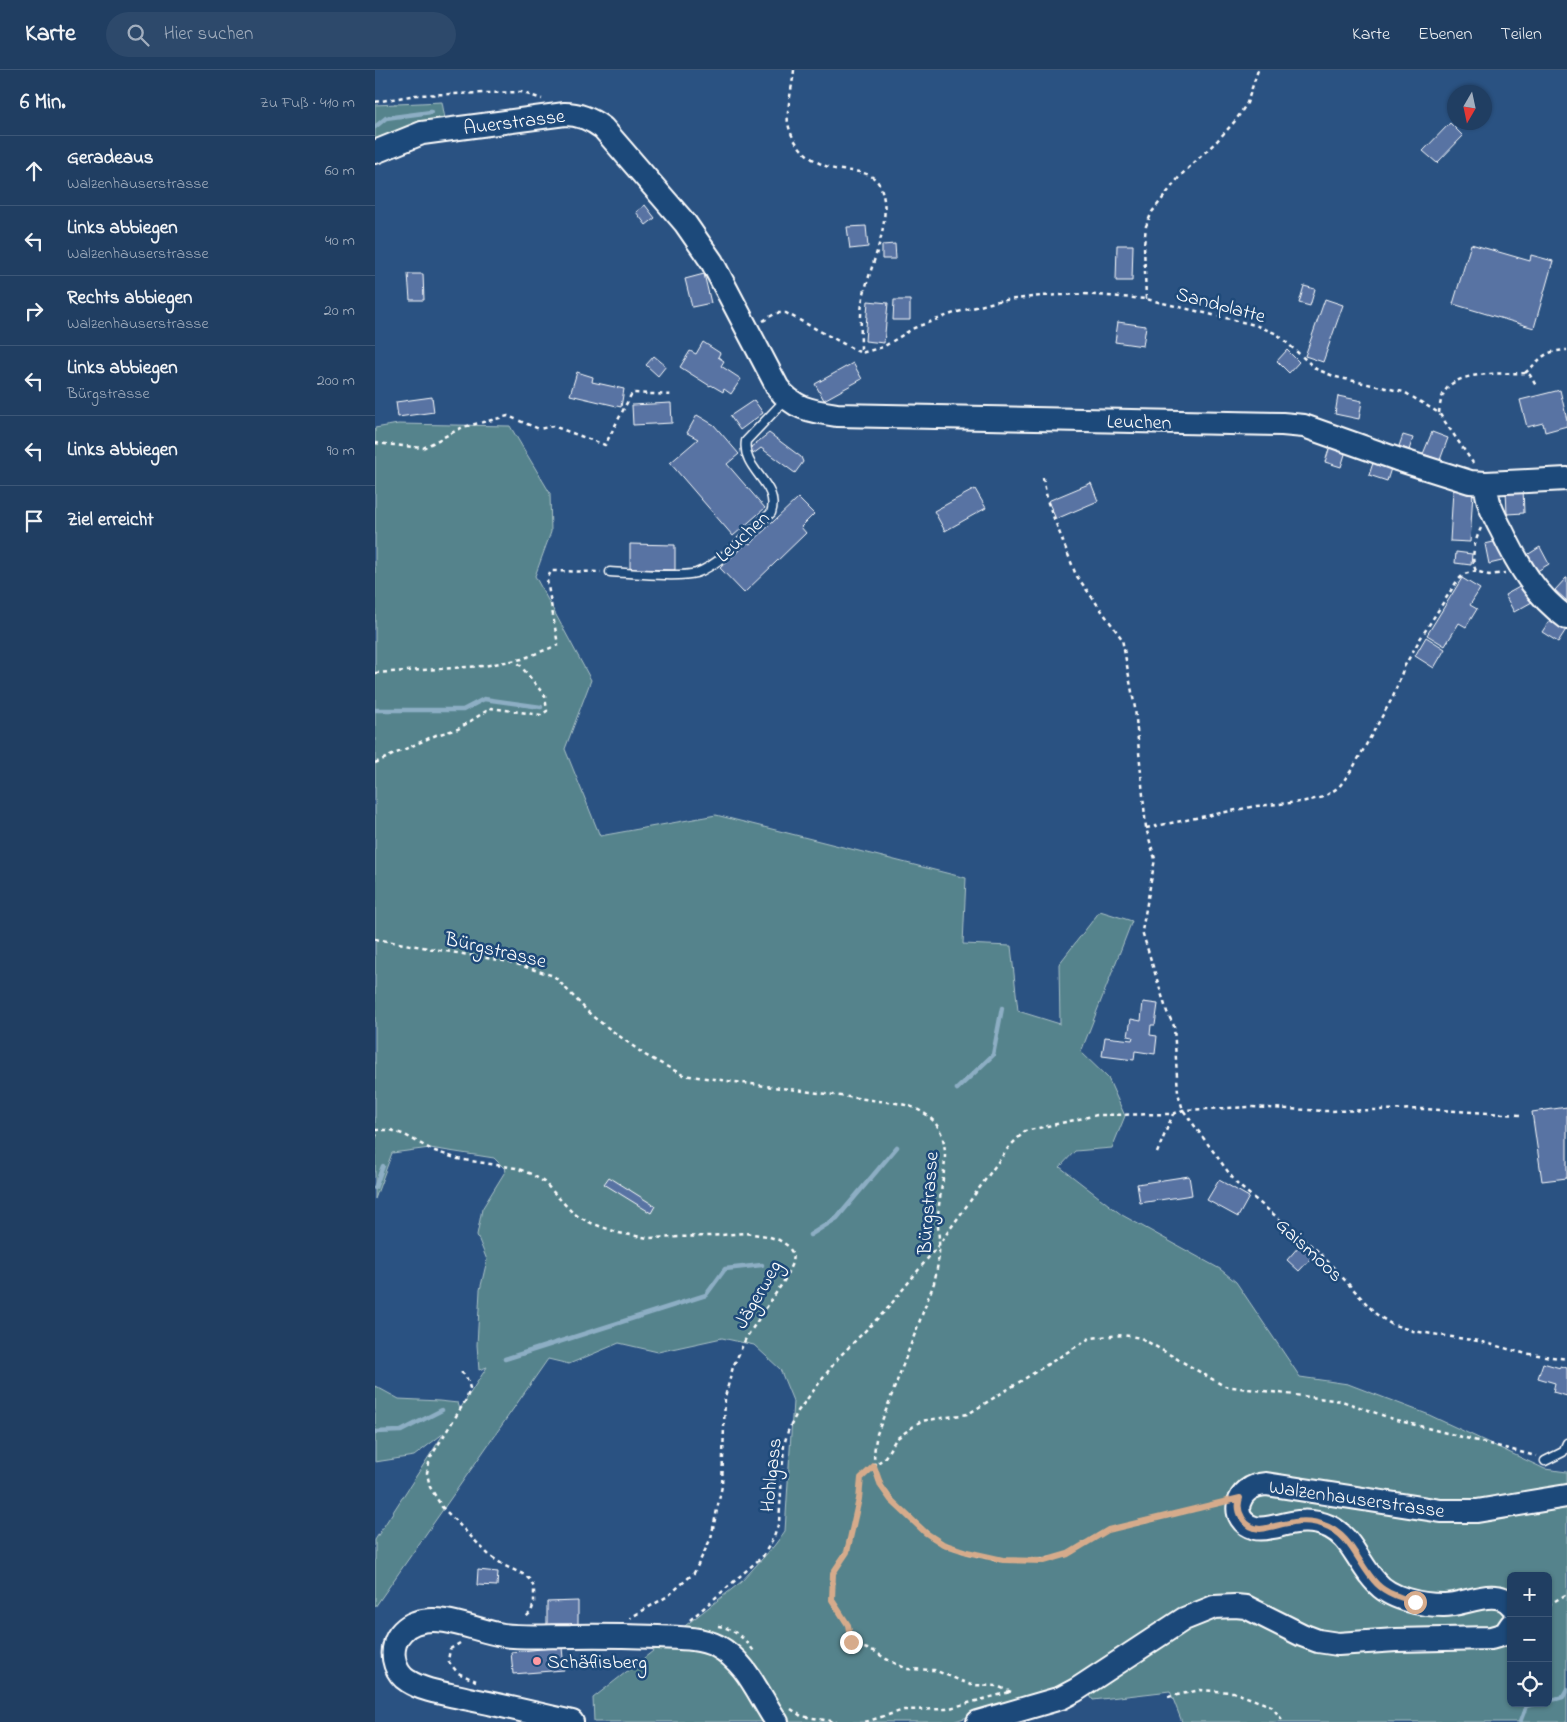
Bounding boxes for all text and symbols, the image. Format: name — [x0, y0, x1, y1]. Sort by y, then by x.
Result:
search box — [106, 12, 456, 57]
text: Karte — [25, 17, 76, 52]
icon: search — [124, 21, 152, 49]
text: Hier suchen — [164, 21, 253, 48]
text: Karte — [1352, 22, 1390, 48]
text: Ebenen — [1418, 22, 1472, 48]
text: Teilen — [1500, 22, 1542, 48]
north arrow — [1447, 85, 1492, 130]
text: 6 Min. — [20, 88, 66, 118]
text: Zu Fuß · 410 m — [260, 91, 355, 115]
street label: Auerstrasse — [462, 103, 567, 144]
text: Geradeaus — [67, 145, 154, 172]
icon: ahead — [20, 157, 48, 185]
text: 60 m — [325, 159, 355, 183]
text: Walzenhauserstrasse — [67, 172, 209, 196]
text: Links abbiegen — [67, 215, 178, 242]
icon: left — [20, 227, 48, 255]
text: 40 m — [325, 229, 355, 253]
text: Walzenhauserstrasse — [67, 242, 209, 266]
street label: Sandplatte — [1172, 281, 1268, 332]
text: Rechts abbiegen — [67, 285, 192, 312]
icon: right — [20, 297, 48, 325]
text: 20 m — [324, 299, 355, 323]
text: Walzenhauserstrasse — [67, 312, 209, 336]
text: Links abbiegen — [67, 355, 178, 382]
icon: left — [20, 367, 48, 395]
text: 200 m — [317, 369, 355, 393]
text: Bürgstrasse — [67, 382, 150, 406]
street label: Leuchen — [1106, 408, 1172, 439]
icon: left — [20, 437, 48, 465]
text: Links abbiegen — [67, 437, 178, 464]
text: 90 m — [327, 439, 355, 463]
street label: Leuchen — [710, 505, 777, 571]
icon: arrive — [20, 507, 48, 535]
text: Ziel erreicht — [67, 507, 154, 534]
street label: Bürgstrasse — [441, 925, 549, 978]
street label: Bürgstrasse — [911, 1151, 949, 1257]
street label: Gaismoos — [1268, 1212, 1349, 1290]
street label: Jägerweg — [728, 1255, 791, 1336]
street label: Hohlgass — [754, 1437, 792, 1514]
street label: Walzenhauserstrasse — [1267, 1474, 1446, 1527]
map controls — [1507, 1572, 1552, 1707]
button: + — [1507, 1572, 1552, 1617]
route start — [1404, 1591, 1427, 1614]
button: − — [1507, 1617, 1552, 1662]
route end — [840, 1631, 863, 1654]
place label: Schäflisberg — [547, 1649, 647, 1679]
marker: Schäflisberg — [531, 1655, 543, 1667]
button: locate — [1507, 1662, 1552, 1707]

